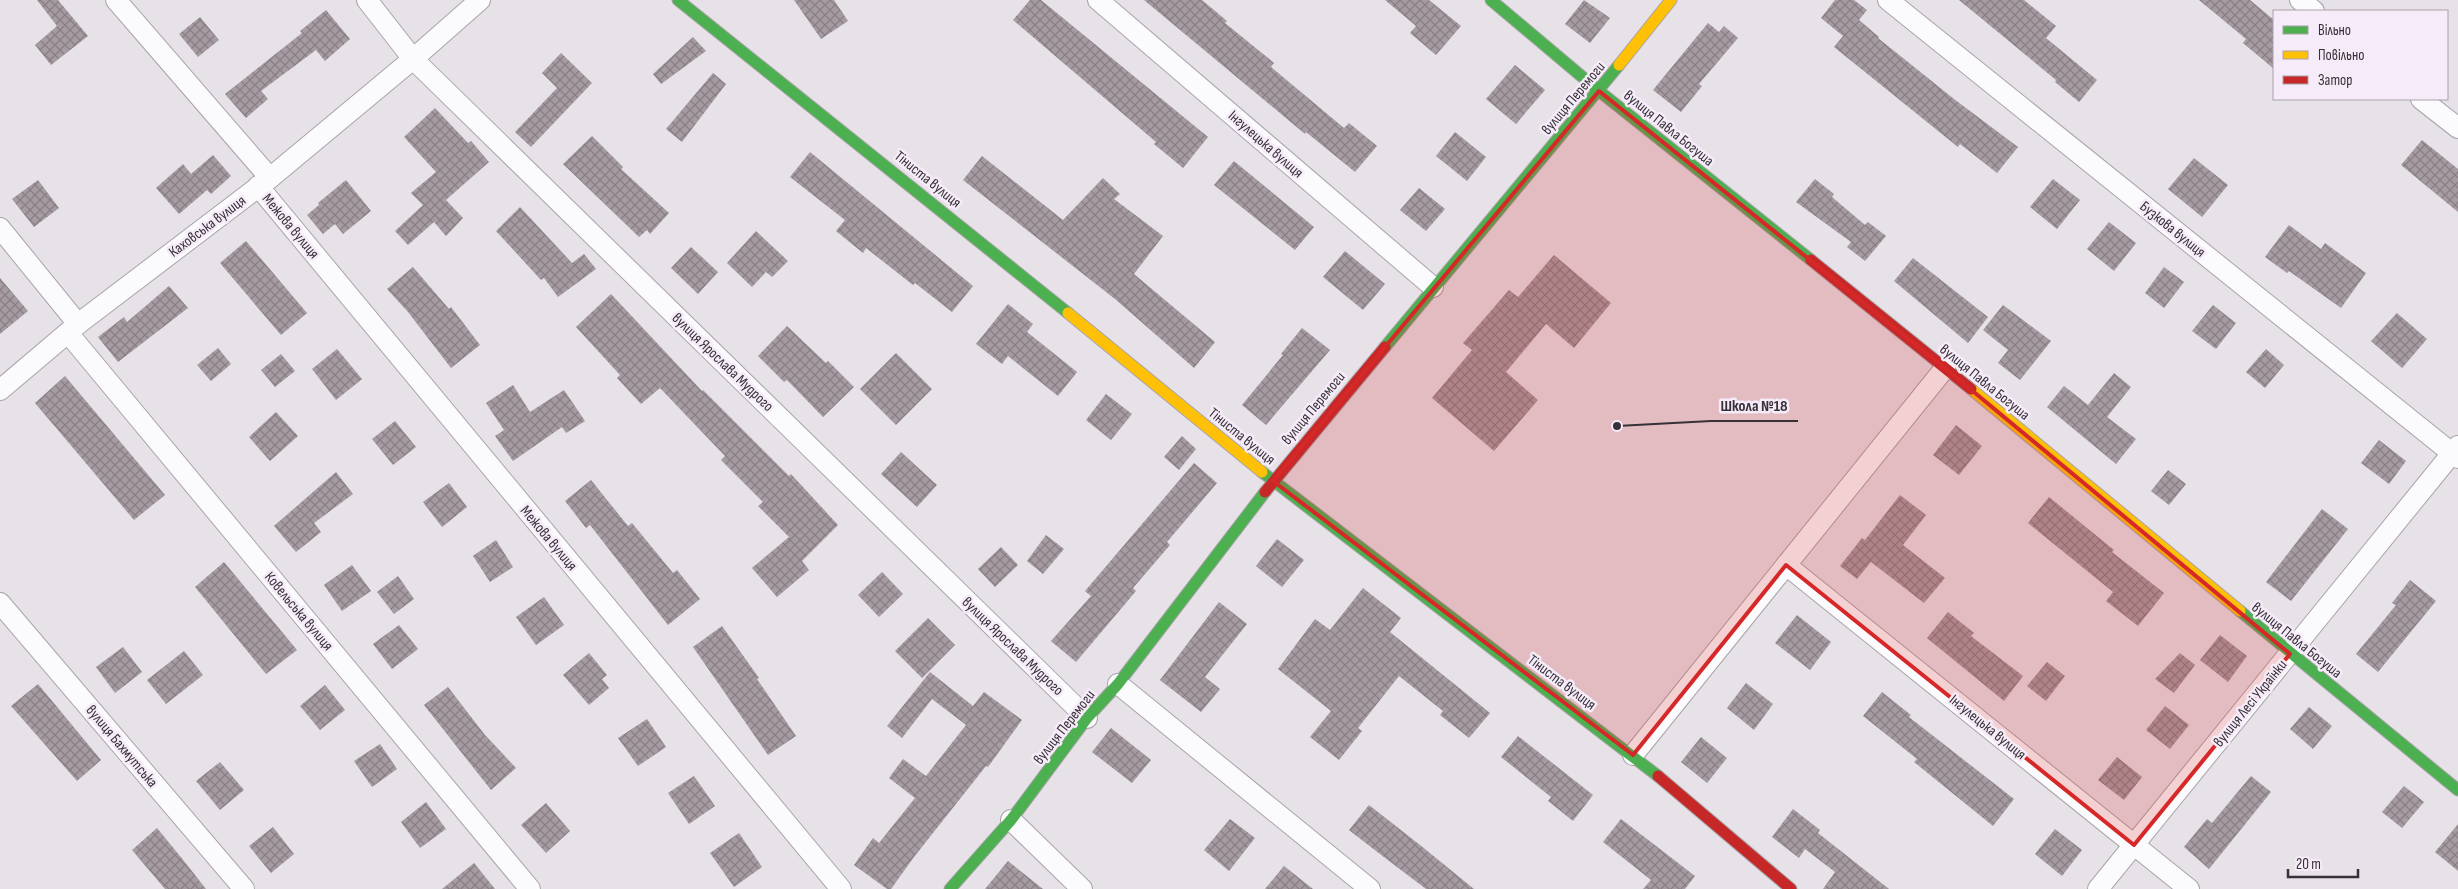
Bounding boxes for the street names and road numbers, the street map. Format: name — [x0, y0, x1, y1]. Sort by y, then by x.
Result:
street label: вулиця Перемоги — [1537, 58, 1609, 139]
street label: вулиця Павла Богуша — [1620, 86, 1718, 171]
street label: Інгулецька вулиця — [1224, 107, 1307, 182]
street label: Тіниста вулиця — [890, 147, 965, 212]
street label: Межова вулиця — [258, 190, 323, 263]
street label: Каховська вулиця — [165, 191, 250, 262]
street label: Бузкова вулиця — [2136, 197, 2210, 262]
street label: вулиця Ярослава Мудрого — [668, 309, 777, 416]
street label: вулиця Павла Богуша — [1936, 340, 2034, 425]
street label: вулиця Перемоги — [1277, 368, 1349, 449]
street label: Тіниста вулиця — [1204, 404, 1279, 469]
street label: Межова вулиця — [516, 502, 581, 575]
street label: Ковельська вулиця — [260, 568, 337, 655]
street label: вулиця Ярослава Мудрого — [958, 593, 1067, 700]
street label: вулиця Павла Богуша — [2248, 598, 2346, 683]
street label: Тіниста вулиця — [1524, 651, 1600, 714]
street label: вулиця Лесі Українки — [2209, 656, 2291, 751]
street label: вулиця Перемоги — [1029, 686, 1099, 768]
street label: Інгулецька вулиця — [1945, 691, 2030, 764]
street label: вулиця Бахмутська — [82, 701, 162, 792]

